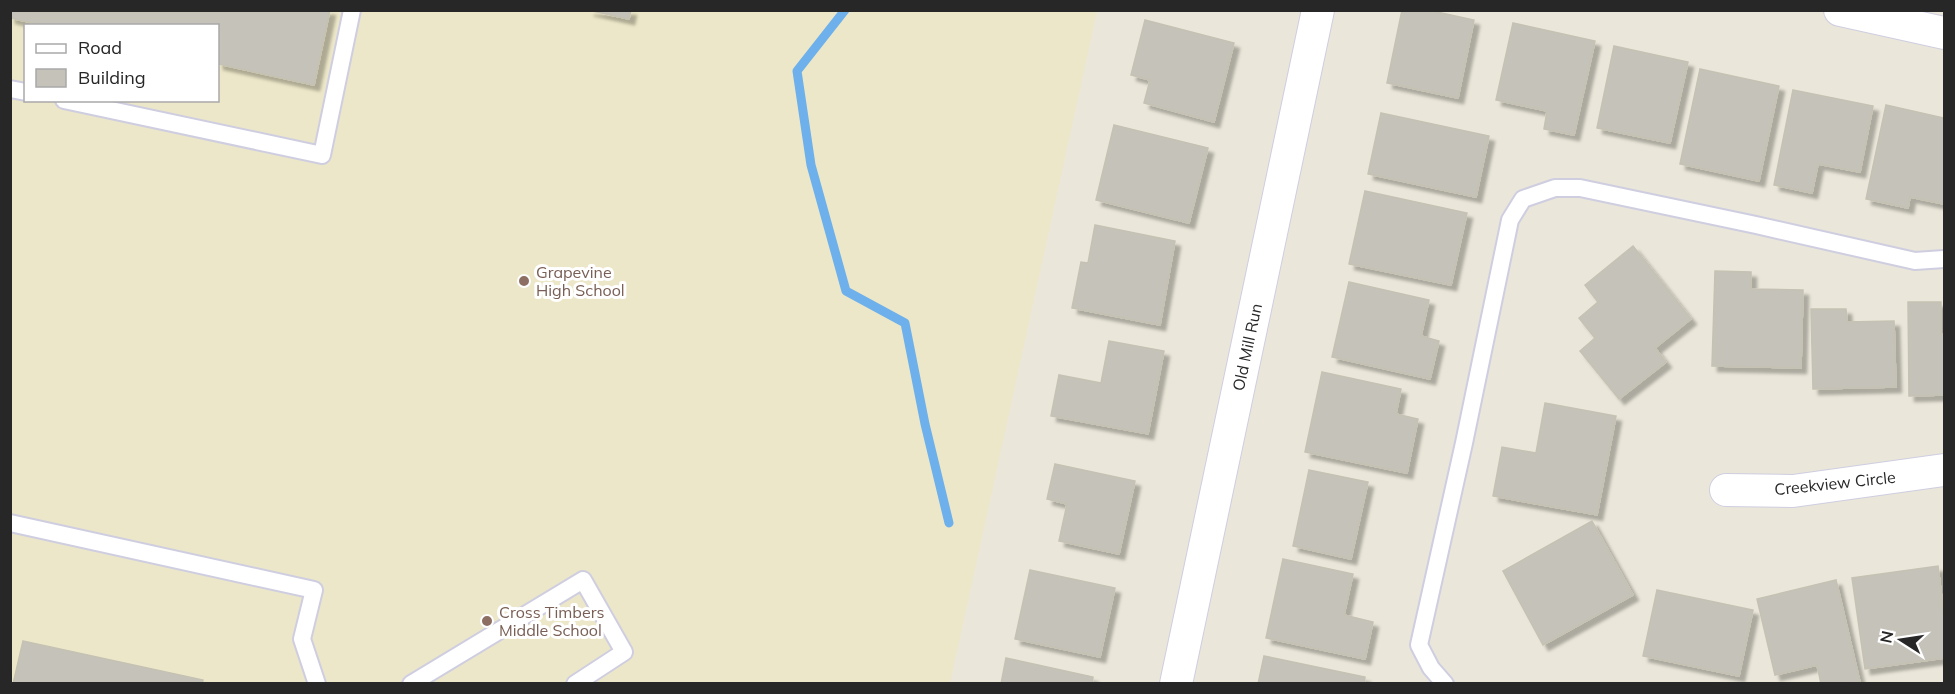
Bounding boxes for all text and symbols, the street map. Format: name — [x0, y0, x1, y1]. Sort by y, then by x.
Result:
legend — [24, 24, 219, 102]
text: Road — [78, 36, 122, 59]
text: Building — [78, 66, 146, 89]
place label: Grapevine High School — [536, 262, 625, 300]
marker: Grapevine High School — [517, 274, 531, 288]
street label: Old Mill Run — [1228, 301, 1266, 393]
street label: Creekview Circle — [1773, 467, 1897, 499]
place label: Cross Timbers Middle School — [499, 602, 604, 640]
north arrow — [1871, 610, 1931, 670]
marker: Cross Timbers Middle School — [480, 614, 494, 628]
text: N — [1875, 629, 1897, 645]

